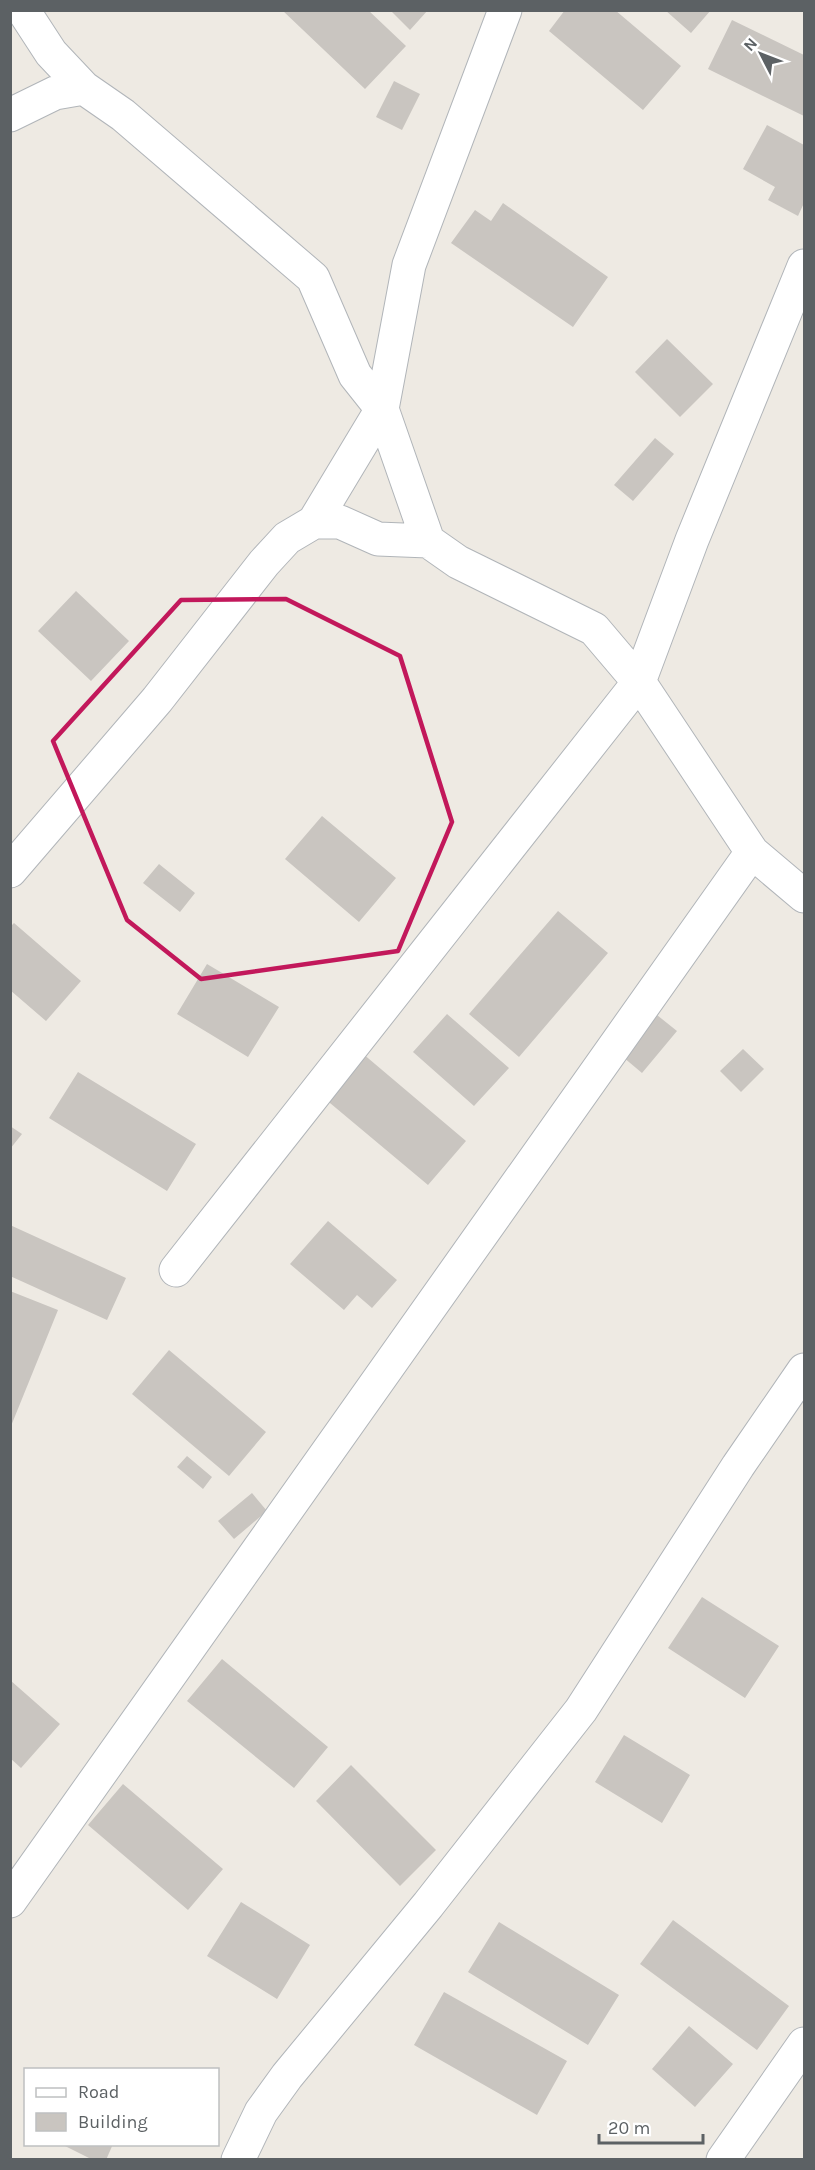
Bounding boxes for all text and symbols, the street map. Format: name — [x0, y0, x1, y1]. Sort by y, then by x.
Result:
north arrow — [731, 24, 791, 84]
text: N — [739, 34, 761, 55]
legend — [24, 2068, 219, 2146]
text: Road — [78, 2081, 119, 2103]
scale bar — [599, 2107, 702, 2145]
text: Building — [78, 2111, 148, 2133]
text: 20 m — [608, 2117, 650, 2139]

